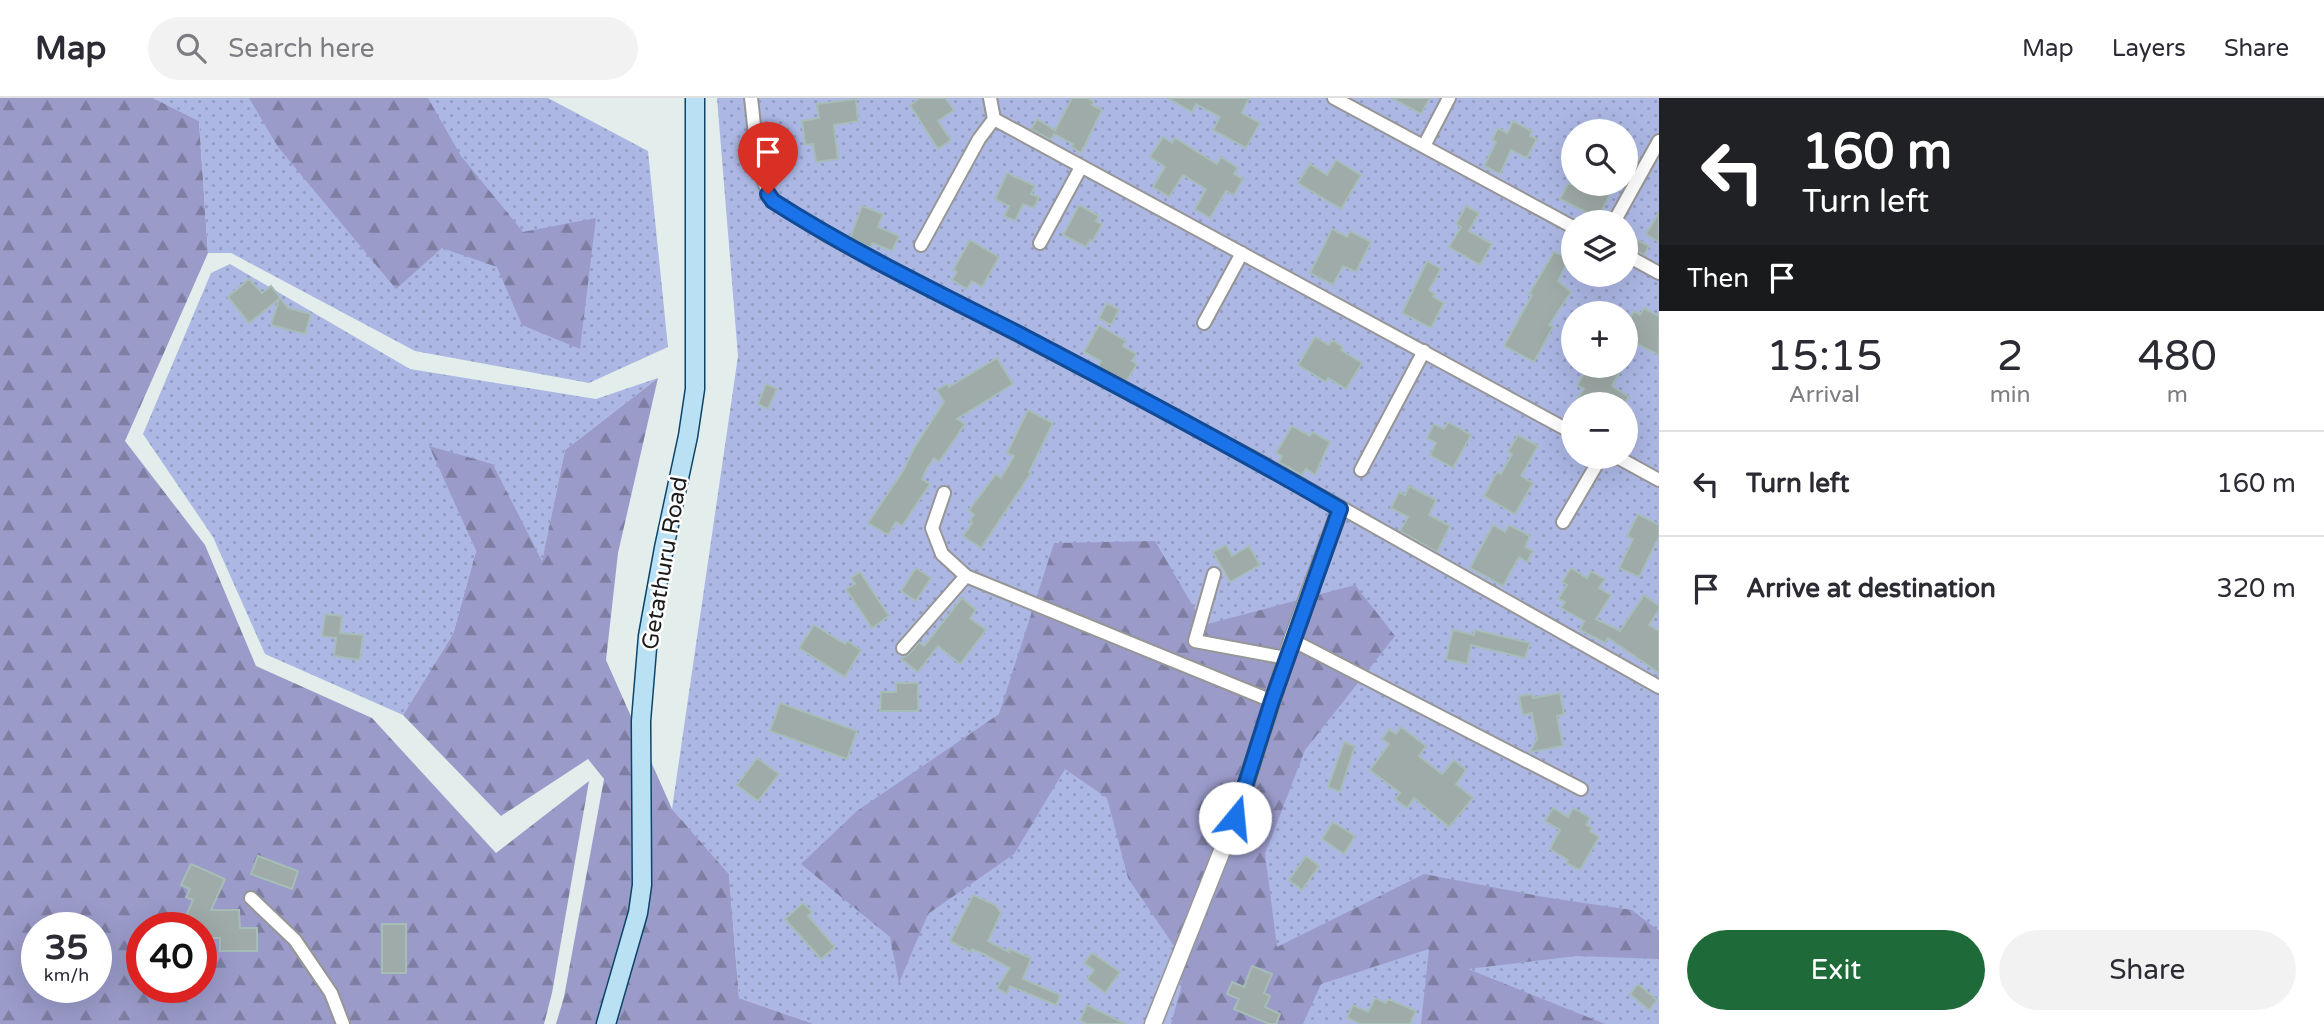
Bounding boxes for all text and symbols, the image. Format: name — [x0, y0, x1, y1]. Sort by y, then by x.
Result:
search box — [148, 17, 638, 80]
text: Map — [35, 29, 106, 68]
icon: search — [172, 29, 210, 67]
text: Search here — [228, 33, 374, 64]
text: Map — [2022, 34, 2074, 63]
text: Layers — [2112, 34, 2186, 63]
text: Share — [2224, 34, 2289, 63]
map controls — [1561, 119, 1638, 469]
button: search — [1561, 119, 1638, 196]
pin — [738, 122, 798, 194]
text: 160 m — [1802, 123, 1952, 182]
icon: left — [1687, 126, 1778, 217]
icon: arrive — [749, 133, 787, 171]
text: Turn left — [1802, 183, 1929, 221]
button: layers — [1561, 210, 1638, 287]
icon: arrive — [1763, 259, 1801, 297]
text: Then — [1687, 263, 1749, 294]
button: + — [1561, 301, 1638, 378]
text: 15:15 — [1766, 331, 1883, 382]
text: 2 — [1997, 331, 2023, 382]
text: 480 — [2138, 331, 2217, 382]
text: Arrival — [1789, 381, 1860, 409]
text: min — [1990, 381, 2031, 409]
text: m — [2167, 381, 2188, 409]
button: − — [1561, 392, 1638, 469]
icon: left — [1687, 465, 1725, 503]
text: Turn left — [1746, 468, 1849, 499]
text: 160 m — [2216, 468, 2296, 499]
street label: Getathuru Road — [636, 474, 694, 652]
icon: arrive — [1687, 570, 1725, 608]
text: Arrive at destination — [1746, 573, 1996, 604]
text: 320 m — [2216, 573, 2296, 604]
position arrow — [1198, 781, 1272, 855]
speed limit sign: 40 — [126, 912, 217, 1003]
text: 35 — [45, 927, 88, 969]
button: Exit — [1687, 930, 1985, 1010]
button: Share — [1999, 930, 2296, 1010]
text: km/h — [44, 964, 89, 986]

